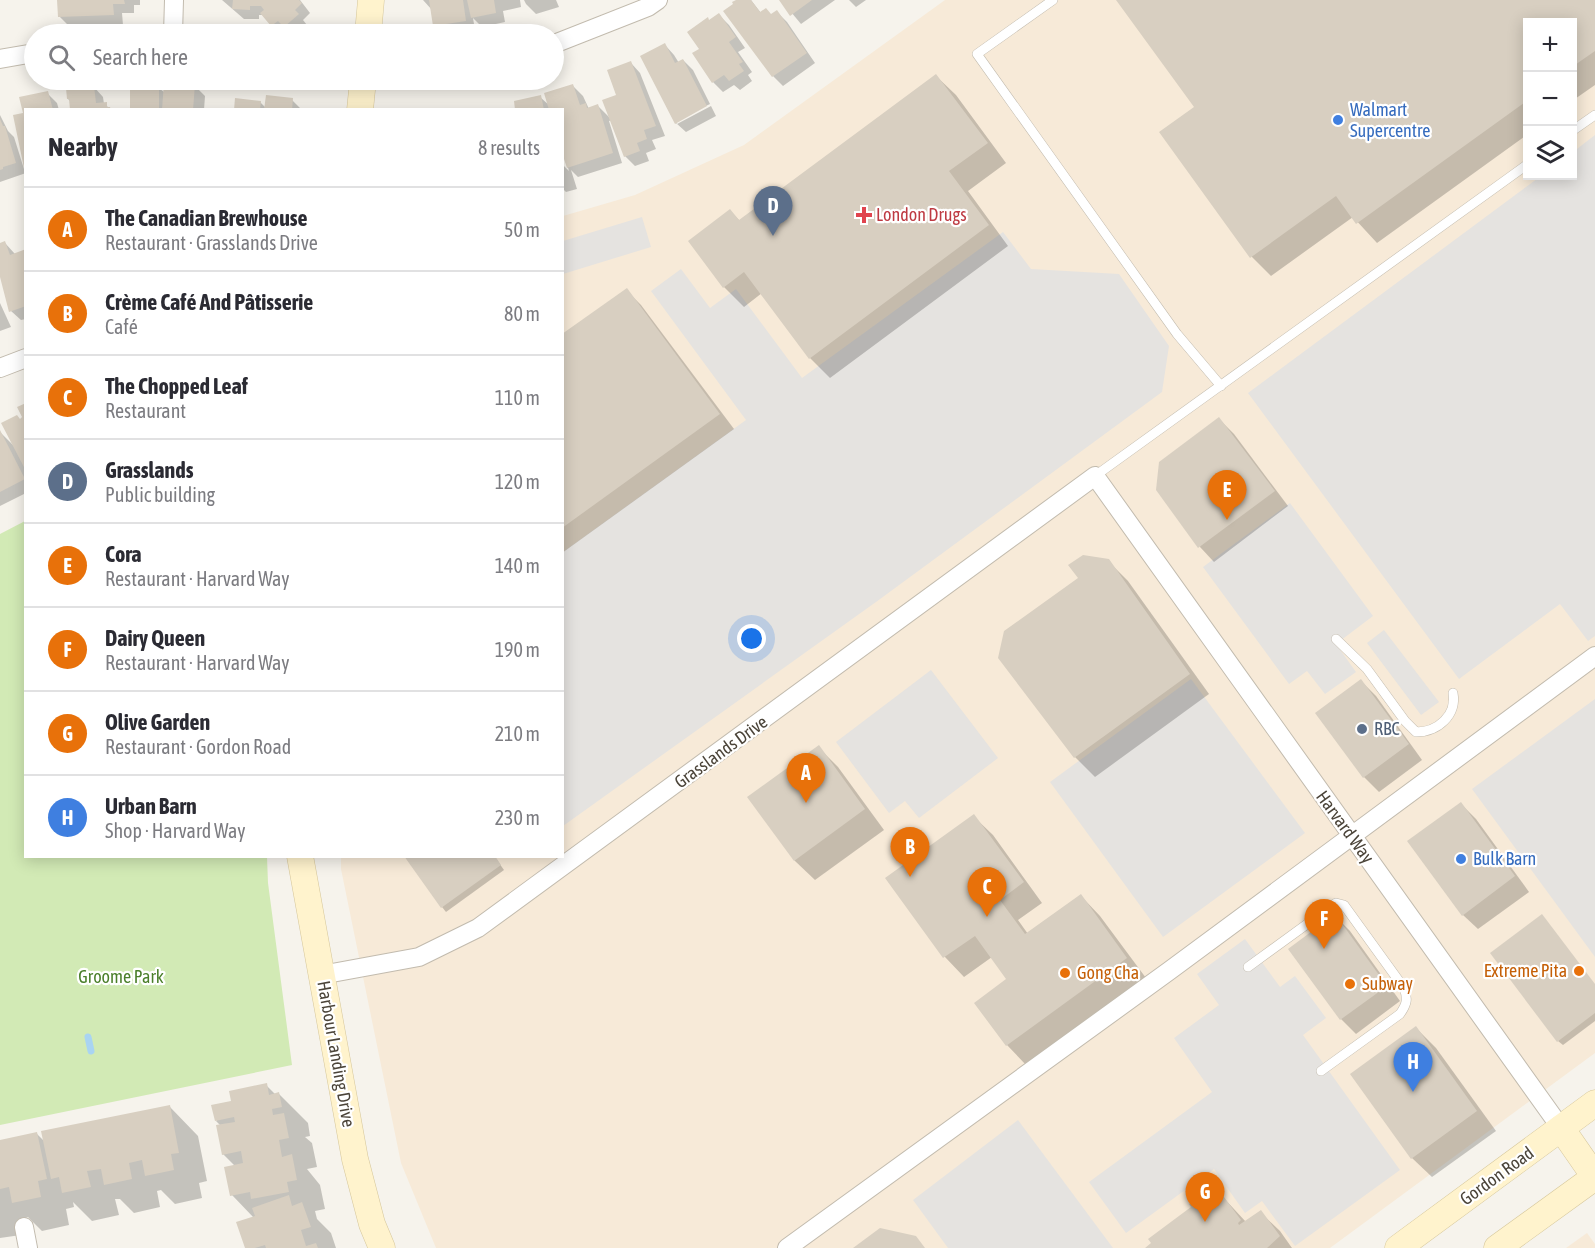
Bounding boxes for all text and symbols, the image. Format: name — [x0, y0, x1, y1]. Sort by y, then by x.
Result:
map controls — [1523, 18, 1577, 180]
button: + — [1523, 18, 1577, 72]
search box — [24, 24, 564, 90]
icon: search — [45, 41, 78, 74]
text: Search here — [93, 44, 188, 70]
button: − — [1523, 72, 1577, 126]
place label: Walmart Supercentre — [1350, 99, 1431, 141]
marker: Walmart Supercentre — [1331, 113, 1345, 127]
button: layers — [1523, 126, 1577, 180]
text: Nearby — [48, 132, 118, 162]
text: 8 results — [478, 136, 540, 159]
pin: D — [754, 186, 792, 236]
place label: London Drugs — [876, 204, 967, 225]
text: The Canadian Brewhouse — [105, 205, 308, 231]
marker: London Drugs — [857, 208, 871, 222]
text: A — [63, 218, 72, 241]
text: 50 m — [504, 218, 540, 241]
text: Restaurant · Grasslands Drive — [105, 231, 318, 254]
text: Crème Café And Pâtisserie — [105, 289, 313, 315]
text: B — [63, 302, 72, 325]
text: 80 m — [504, 302, 540, 325]
text: Café — [105, 315, 138, 338]
text: The Chopped Leaf — [105, 373, 248, 399]
text: C — [63, 386, 72, 409]
text: 110 m — [495, 386, 540, 409]
text: Restaurant — [105, 399, 186, 422]
text: Grasslands — [105, 457, 193, 483]
text: D — [62, 470, 73, 493]
text: 120 m — [495, 470, 540, 493]
pin: E — [1208, 470, 1246, 520]
text: Public building — [105, 483, 215, 506]
text: Cora — [105, 541, 142, 567]
text: E — [63, 554, 72, 577]
text: 140 m — [495, 554, 540, 577]
text: Restaurant · Harvard Way — [105, 567, 290, 590]
your location — [737, 624, 766, 653]
text: Dairy Queen — [105, 625, 205, 651]
text: F — [63, 638, 72, 661]
text: 190 m — [495, 638, 540, 661]
text: Restaurant · Harvard Way — [105, 651, 290, 674]
text: Olive Garden — [105, 709, 210, 735]
street label: Grasslands Drive — [670, 711, 771, 792]
place label: RBC — [1374, 718, 1400, 739]
text: G — [62, 722, 73, 745]
text: 210 m — [495, 722, 540, 745]
marker: RBC — [1355, 722, 1369, 736]
text: Restaurant · Gordon Road — [105, 735, 291, 758]
pin: A — [786, 754, 826, 803]
street label: Harvard Way — [1312, 786, 1379, 867]
text: Urban Barn — [105, 793, 197, 819]
text: H — [62, 806, 73, 829]
text: 230 m — [495, 806, 540, 829]
text: Shop · Harvard Way — [105, 819, 245, 842]
pin: B — [890, 828, 930, 877]
place label: Bulk Barn — [1473, 848, 1536, 869]
marker: Bulk Barn — [1454, 852, 1468, 866]
pin: C — [968, 868, 1006, 917]
pin: F — [1304, 900, 1344, 949]
place label: Extreme Pita — [1484, 960, 1567, 981]
place label: Gong Cha — [1077, 962, 1139, 983]
marker: Extreme Pita — [1572, 964, 1586, 978]
park label: Groome Park — [78, 966, 164, 987]
marker: Gong Cha — [1058, 966, 1072, 980]
place label: Subway — [1362, 973, 1413, 994]
marker: Subway — [1343, 977, 1357, 991]
street label: Harbour Landing Drive — [313, 979, 360, 1129]
pin: H — [1394, 1042, 1432, 1092]
street label: Gordon Road — [1456, 1142, 1538, 1209]
pin: G — [1186, 1172, 1224, 1222]

